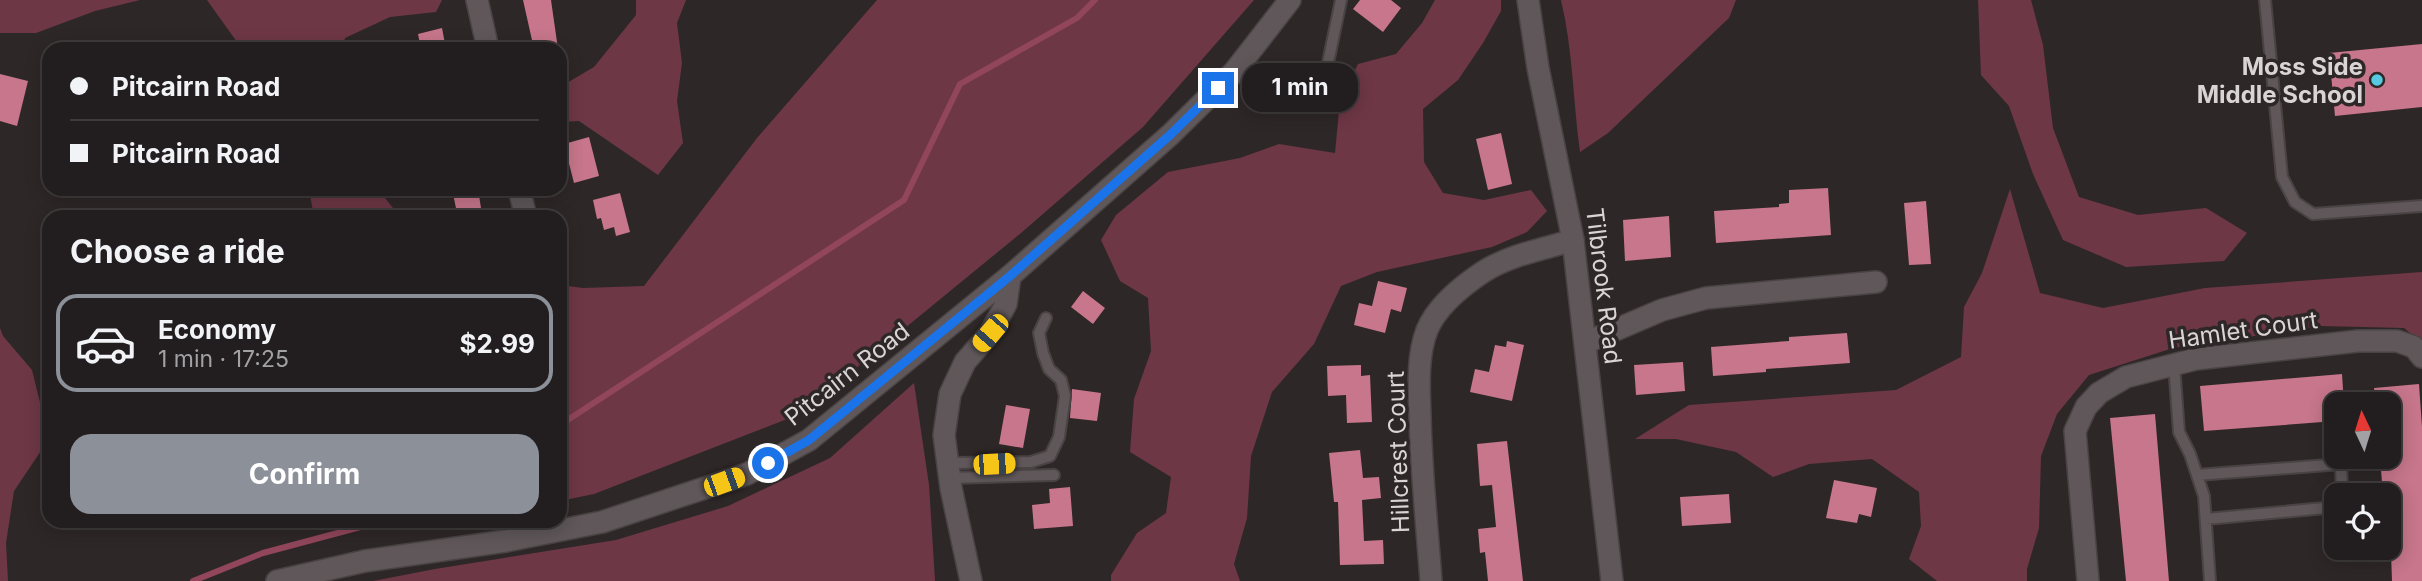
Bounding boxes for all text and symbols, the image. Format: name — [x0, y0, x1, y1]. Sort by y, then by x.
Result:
place label: Moss Side Middle School — [2197, 52, 2363, 109]
callout: 1 min — [1242, 64, 1358, 112]
text: Pitcairn Road — [112, 71, 280, 102]
route end — [1202, 72, 1234, 104]
marker: Moss Side Middle School — [2369, 72, 2385, 88]
text: 1 min — [1272, 73, 1328, 101]
text: Pitcairn Road — [112, 138, 280, 169]
street label: Tilbrook Road — [1580, 206, 1628, 366]
text: Choose a ride — [70, 232, 285, 271]
street label: Hamlet Court — [2167, 305, 2319, 355]
car — [969, 310, 1012, 356]
icon: car — [74, 312, 137, 375]
text: Economy — [158, 314, 276, 345]
street label: Pitcairn Road — [779, 316, 915, 432]
text: $2.99 — [459, 328, 535, 359]
text: 1 min · 17:25 — [158, 345, 289, 373]
street label: Hillcrest Court — [1381, 370, 1415, 534]
north arrow — [2324, 392, 2401, 469]
map controls — [2324, 392, 2401, 560]
button: Confirm — [70, 434, 539, 514]
route start — [752, 447, 784, 479]
car — [973, 452, 1016, 476]
car — [701, 465, 748, 499]
button: locate — [2324, 483, 2401, 560]

